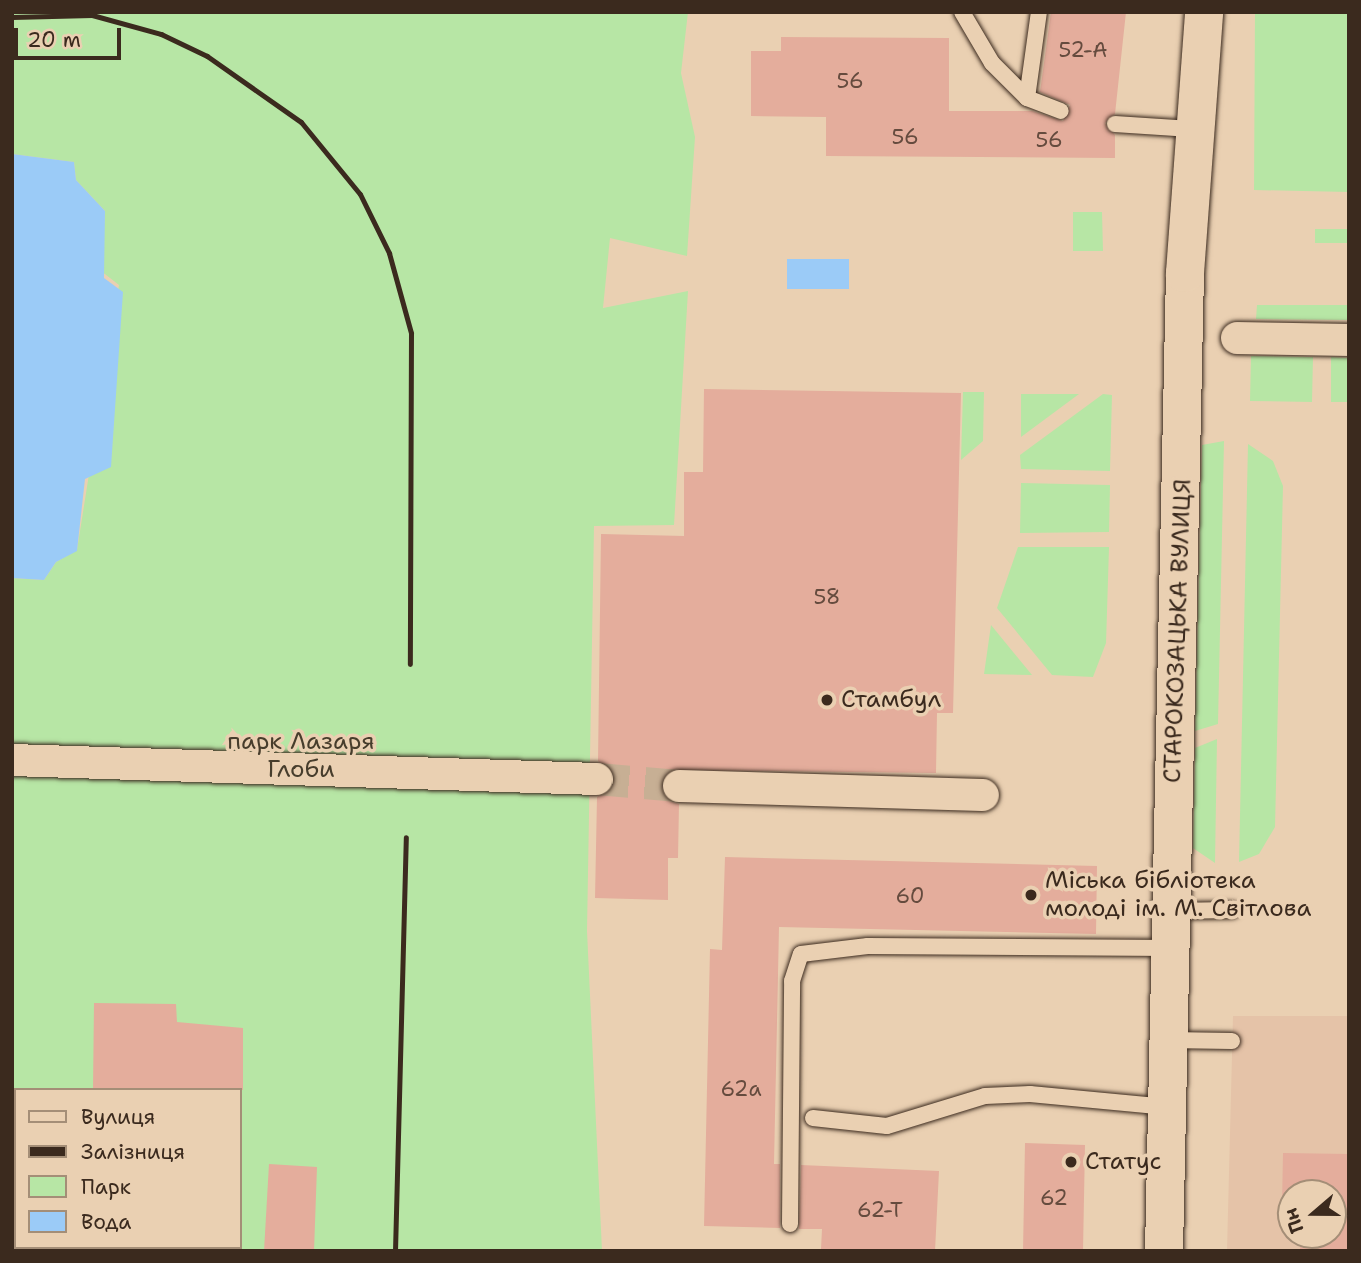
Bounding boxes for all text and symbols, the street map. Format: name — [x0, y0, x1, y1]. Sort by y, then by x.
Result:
scale bar — [18, 14, 124, 58]
text: 20 m — [27, 26, 81, 54]
house number: 52-А — [1059, 37, 1107, 63]
house number: 56 — [836, 68, 864, 94]
house number: 56 — [891, 124, 919, 150]
house number: 56 — [1035, 127, 1063, 153]
street label: СТАРОКОЗАЦЬКА ВУЛИЦЯ — [1158, 478, 1198, 784]
house number: 58 — [813, 584, 841, 610]
place label: Стамбул — [841, 686, 941, 714]
marker: Стамбул — [819, 692, 835, 708]
park label: парк Лазаря Глоби — [227, 728, 375, 784]
place label: Міська бібліотека молоді ім. М. Світлова — [1045, 867, 1311, 923]
house number: 60 — [896, 883, 924, 909]
marker: Міська бібліотека молоді ім. М. Світлова — [1023, 887, 1039, 903]
house number: 62а — [720, 1076, 762, 1102]
legend — [14, 1088, 242, 1249]
text: Вулиця — [81, 1103, 155, 1131]
text: Залізниця — [81, 1138, 185, 1166]
place label: Статус — [1085, 1148, 1162, 1176]
marker: Статус — [1063, 1154, 1079, 1170]
text: Парк — [81, 1173, 131, 1201]
north arrow — [1277, 1179, 1347, 1249]
house number: 62 — [1040, 1185, 1068, 1211]
house number: 62-Т — [857, 1197, 903, 1223]
text: Пн — [1278, 1205, 1310, 1237]
text: Вода — [81, 1208, 131, 1236]

